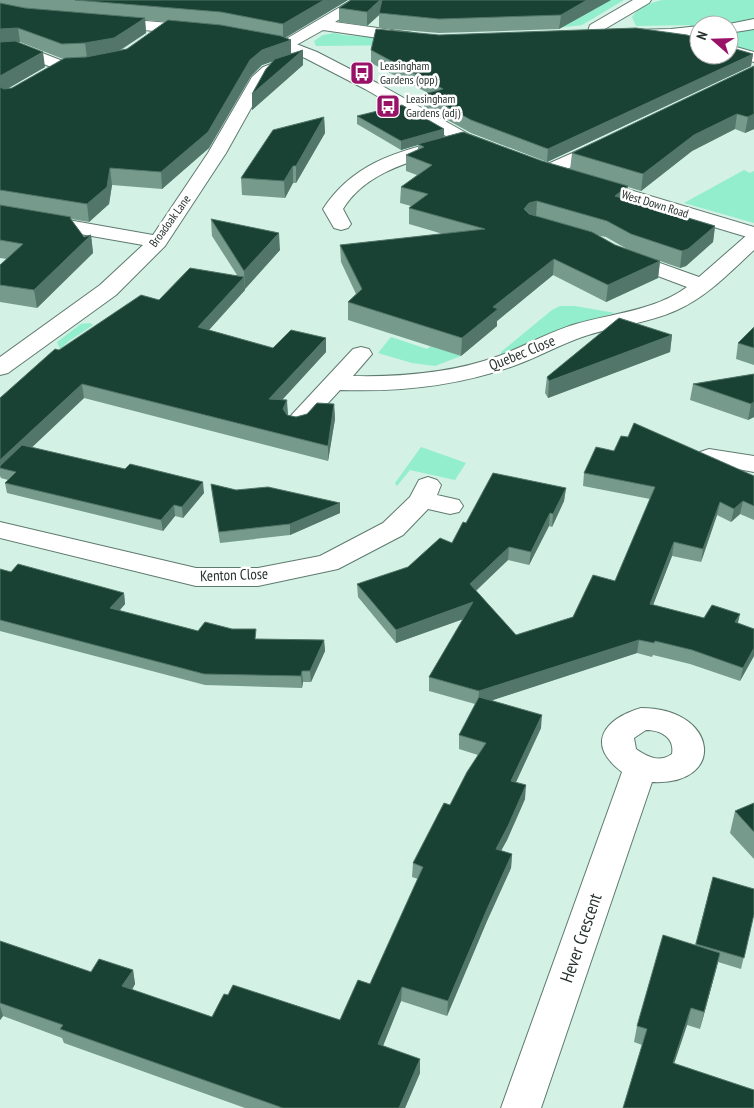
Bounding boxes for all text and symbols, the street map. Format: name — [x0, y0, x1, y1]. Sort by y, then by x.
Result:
north arrow — [689, 15, 739, 65]
text: N — [692, 29, 712, 42]
place label: Leasingham Gardens (opp) — [380, 58, 437, 87]
bus stop icon: Leasingham Gardens (opp) — [349, 60, 375, 86]
place label: Leasingham Gardens (adj) — [406, 91, 460, 120]
bus stop icon: Leasingham Gardens (adj) — [375, 93, 401, 119]
street label: West Down Road — [620, 186, 690, 221]
street label: Broadoak Lane — [146, 192, 194, 250]
street label: Quebec Close — [486, 331, 558, 374]
street label: Kenton Close — [200, 564, 268, 585]
street label: Hever Crescent — [555, 890, 607, 985]

